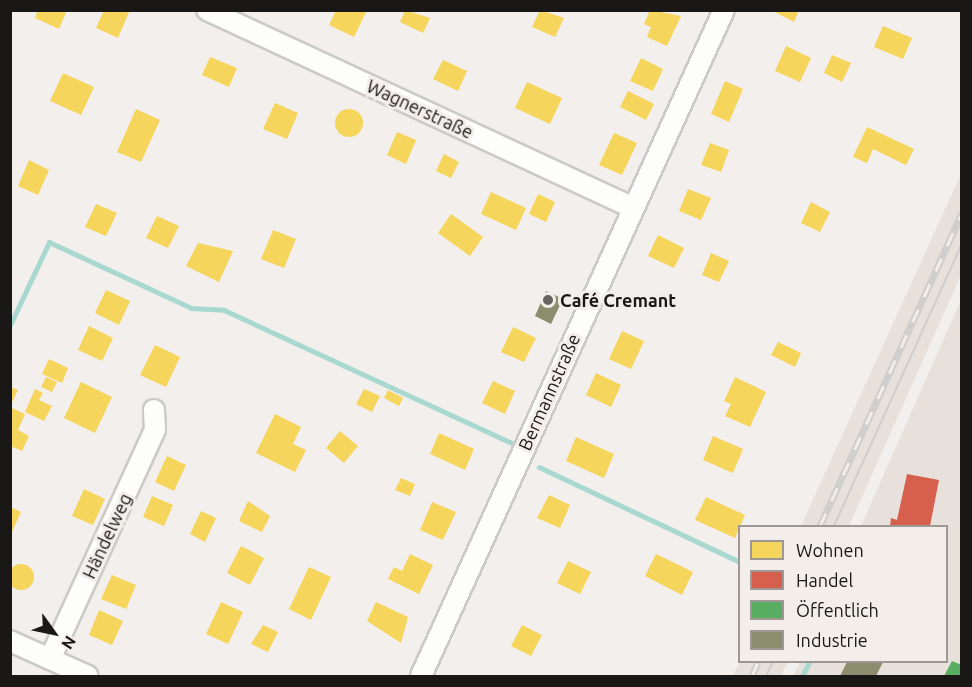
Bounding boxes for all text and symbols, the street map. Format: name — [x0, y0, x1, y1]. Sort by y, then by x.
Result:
street label: Wagnerstraße — [363, 75, 477, 143]
place label: Café Cremant — [560, 289, 676, 311]
marker: Café Cremant — [541, 293, 555, 307]
street label: Bermannstraße — [514, 330, 584, 454]
street label: Händelweg — [78, 490, 136, 582]
legend — [738, 525, 948, 663]
text: Wohnen — [796, 540, 864, 560]
text: Handel — [796, 570, 853, 590]
text: Öffentlich — [796, 600, 879, 620]
north arrow — [24, 603, 84, 663]
text: Industrie — [796, 630, 868, 650]
text: N — [58, 633, 80, 653]

